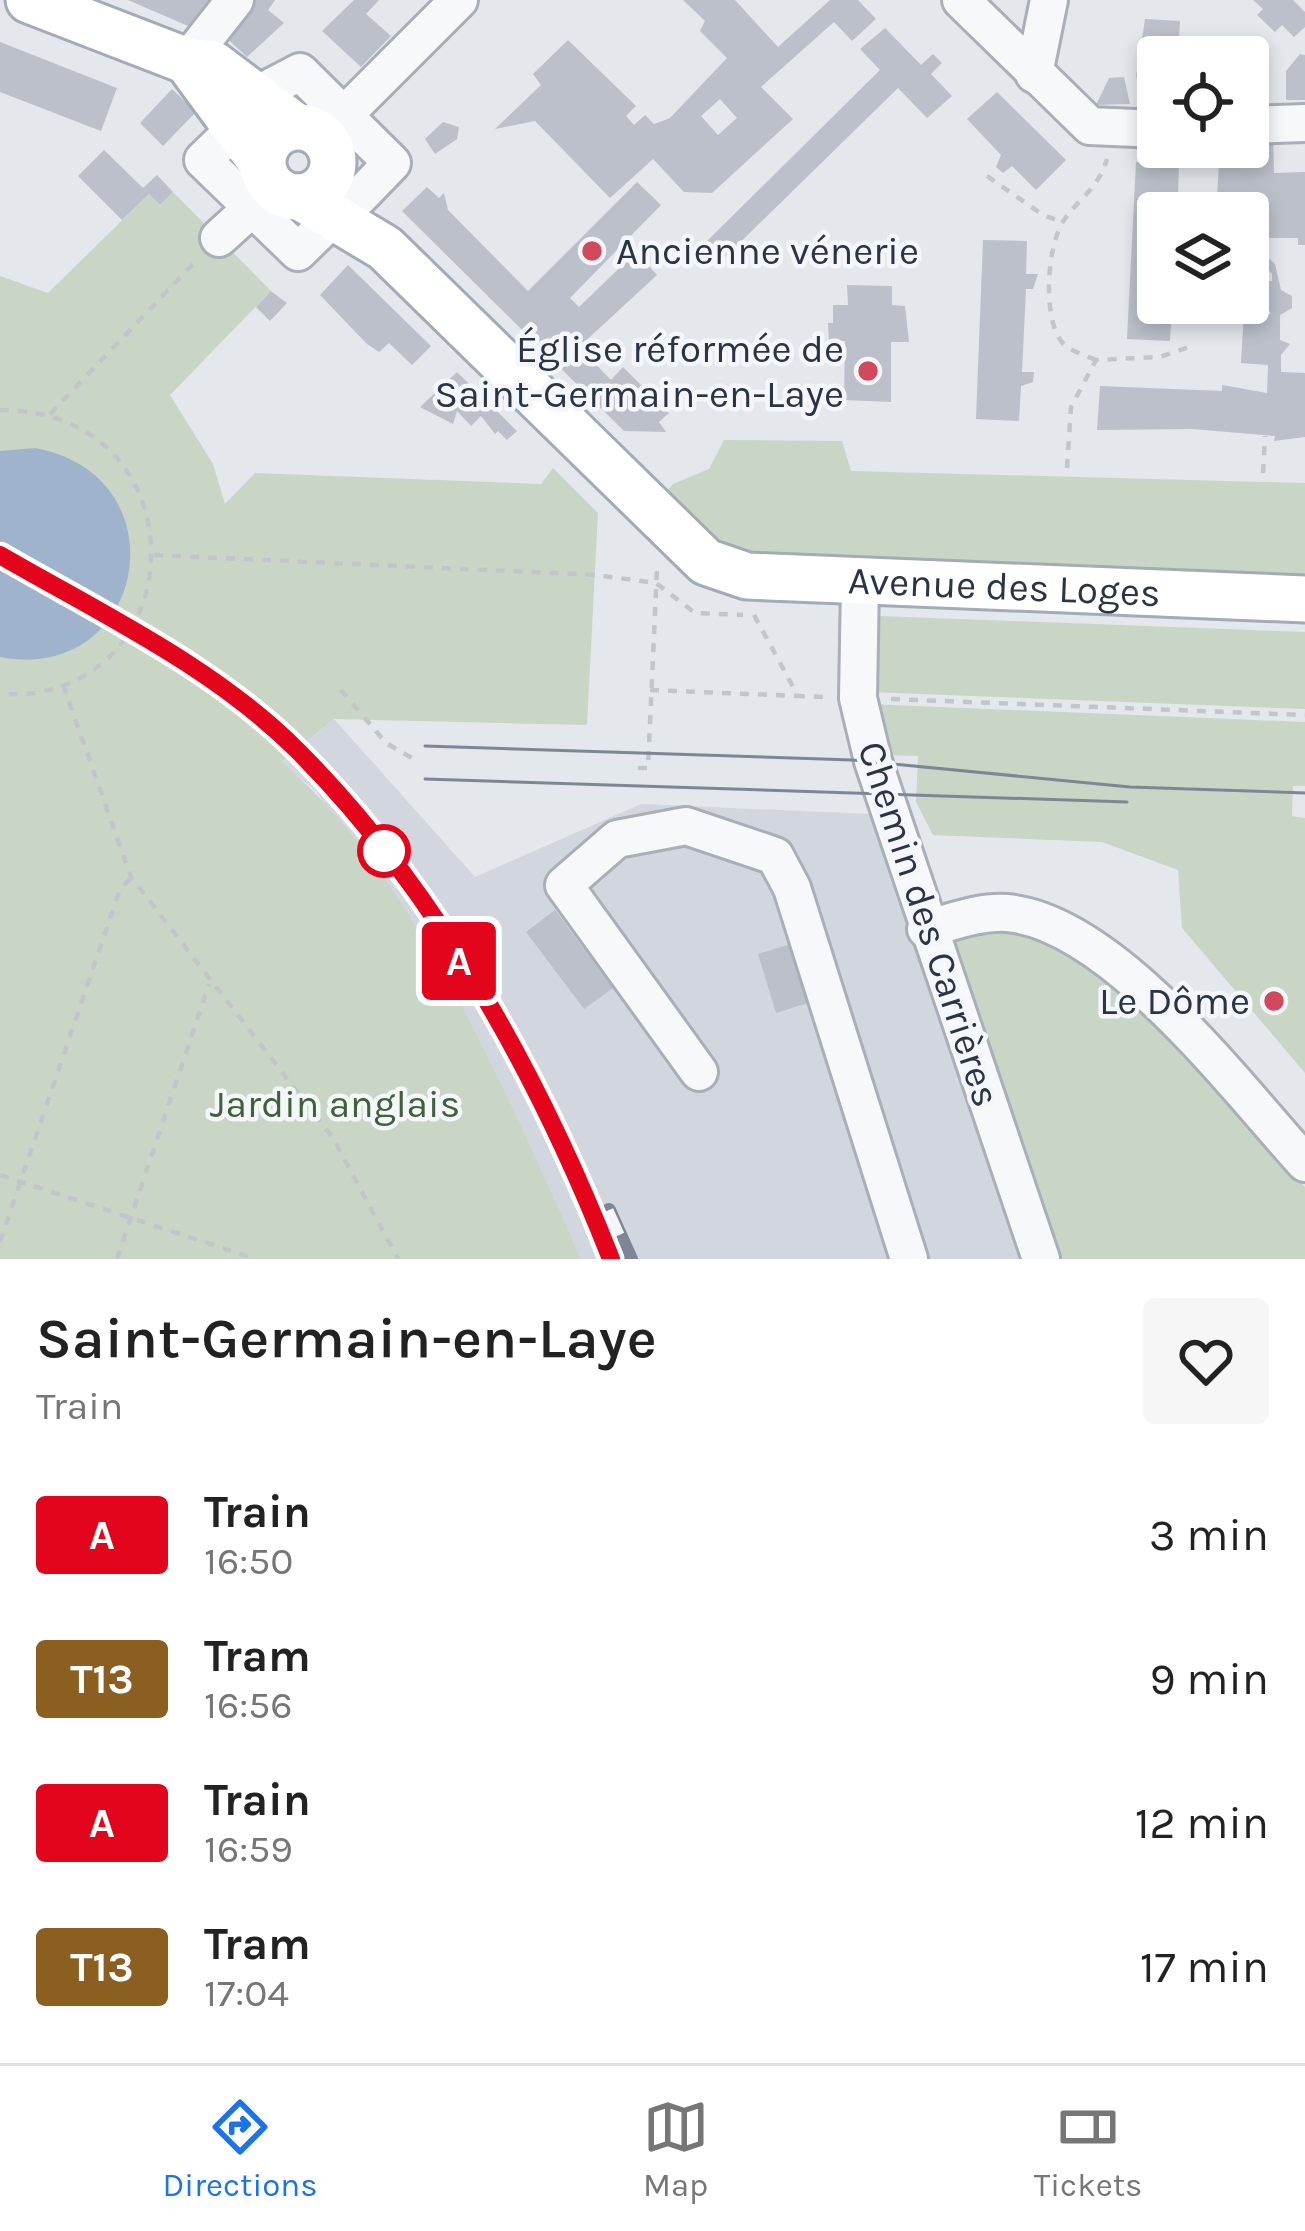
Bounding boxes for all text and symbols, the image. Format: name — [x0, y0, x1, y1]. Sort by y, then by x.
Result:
map controls — [1137, 36, 1269, 324]
button: locate — [1137, 36, 1269, 168]
button: layers — [1137, 192, 1269, 324]
place label: Ancienne vénerie — [616, 228, 919, 274]
marker: Ancienne vénerie — [579, 238, 605, 264]
place label: Église réformée de Saint-Germain-en-Laye — [435, 326, 844, 417]
marker: Église réformée de Saint-Germain-en-Laye — [855, 358, 881, 384]
street label: Avenue des Loges — [847, 557, 1161, 616]
street label: Chemin des Carrières — [848, 736, 1010, 1112]
unlabelled marker — [359, 826, 409, 876]
line badge: A — [420, 922, 498, 1000]
text: A — [446, 936, 472, 986]
place label: Le Dôme — [1099, 978, 1250, 1024]
marker: Le Dôme — [1261, 988, 1287, 1014]
park label: Jardin anglais — [210, 1081, 460, 1127]
button: heart — [1143, 1298, 1269, 1424]
text: Saint-Germain-en-Laye — [36, 1305, 657, 1371]
text: Train — [36, 1383, 123, 1429]
text: Train — [204, 1486, 311, 1538]
text: 3 min — [1149, 1509, 1269, 1561]
text: A — [89, 1510, 115, 1560]
text: 16:50 — [204, 1538, 293, 1584]
text: Tram — [204, 1630, 311, 1682]
text: 9 min — [1150, 1653, 1269, 1705]
text: T13 — [70, 1654, 134, 1704]
text: 16:56 — [204, 1682, 293, 1728]
text: Train — [204, 1774, 311, 1826]
text: 12 min — [1135, 1797, 1269, 1849]
text: A — [89, 1798, 115, 1848]
text: 16:59 — [204, 1826, 293, 1872]
text: Tram — [204, 1918, 311, 1970]
text: 17 min — [1140, 1941, 1269, 1993]
text: T13 — [70, 1942, 134, 1992]
text: 17:04 — [204, 1970, 289, 2016]
tab: Directions — [163, 2094, 318, 2204]
tab: Map — [643, 2094, 709, 2204]
tab: Tickets — [1034, 2094, 1142, 2204]

